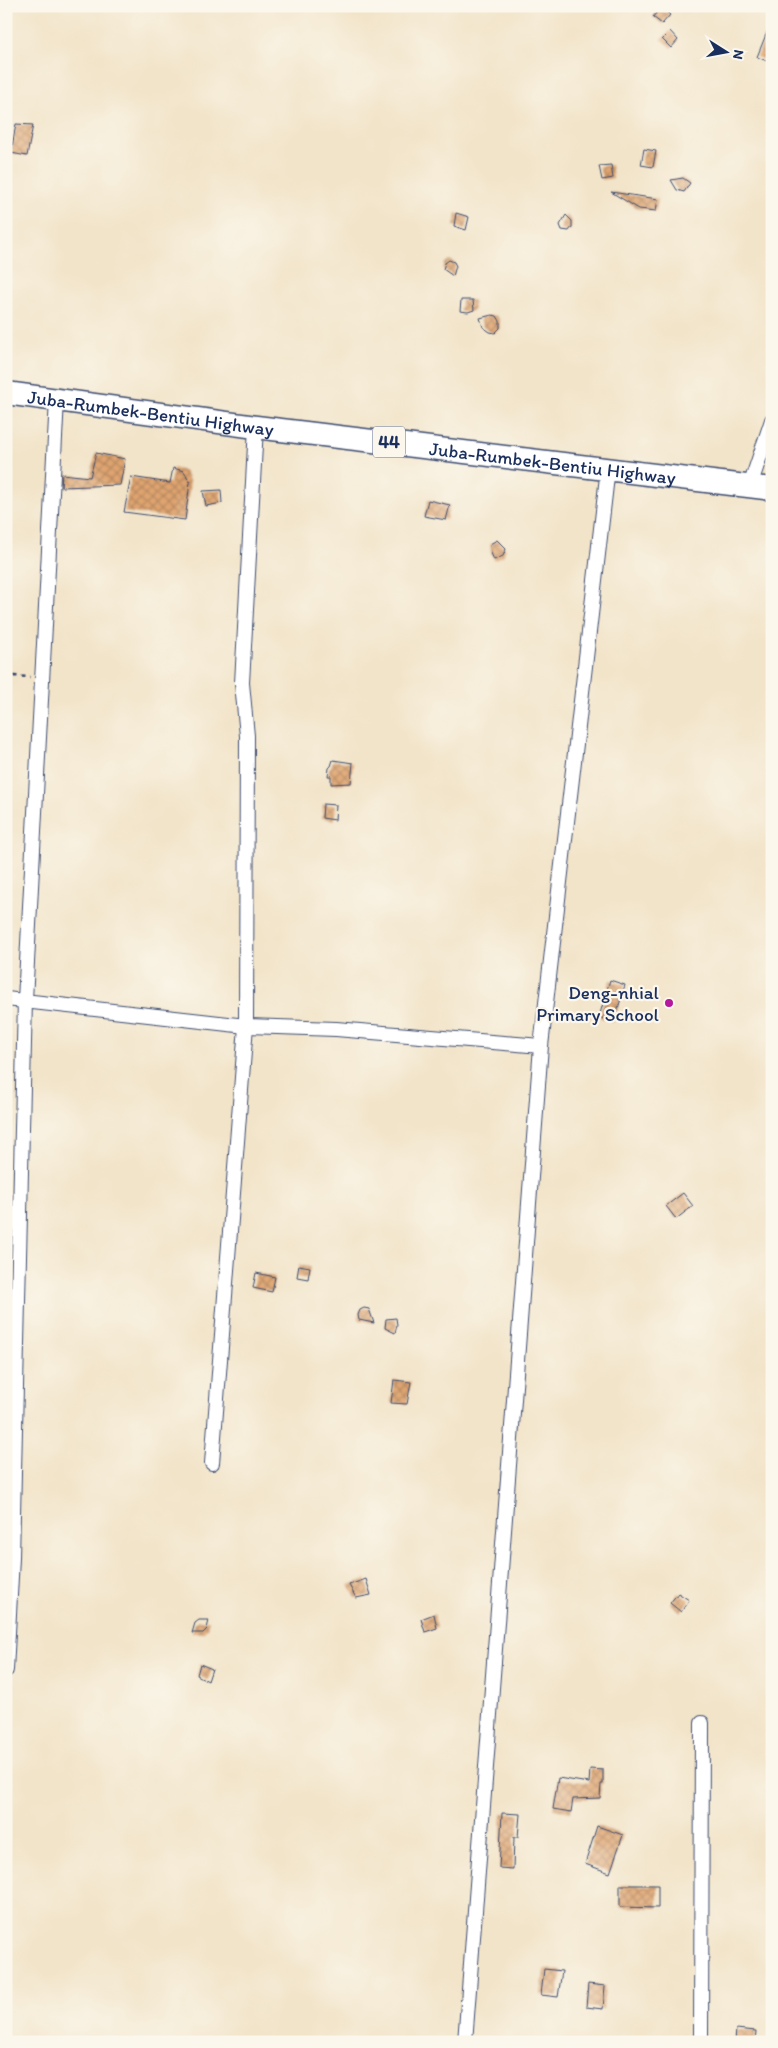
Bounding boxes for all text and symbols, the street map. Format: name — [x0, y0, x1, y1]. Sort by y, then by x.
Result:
north arrow — [700, 28, 750, 78]
text: N — [729, 48, 748, 61]
street label: Juba-Rumbek-Bentiu Highway — [26, 385, 275, 441]
road number: 44 — [373, 427, 405, 458]
street label: Juba-Rumbek-Bentiu Highway — [428, 436, 677, 489]
place label: Deng-nhial Primary School — [536, 981, 660, 1026]
marker: Deng-nhial Primary School — [663, 997, 675, 1009]

